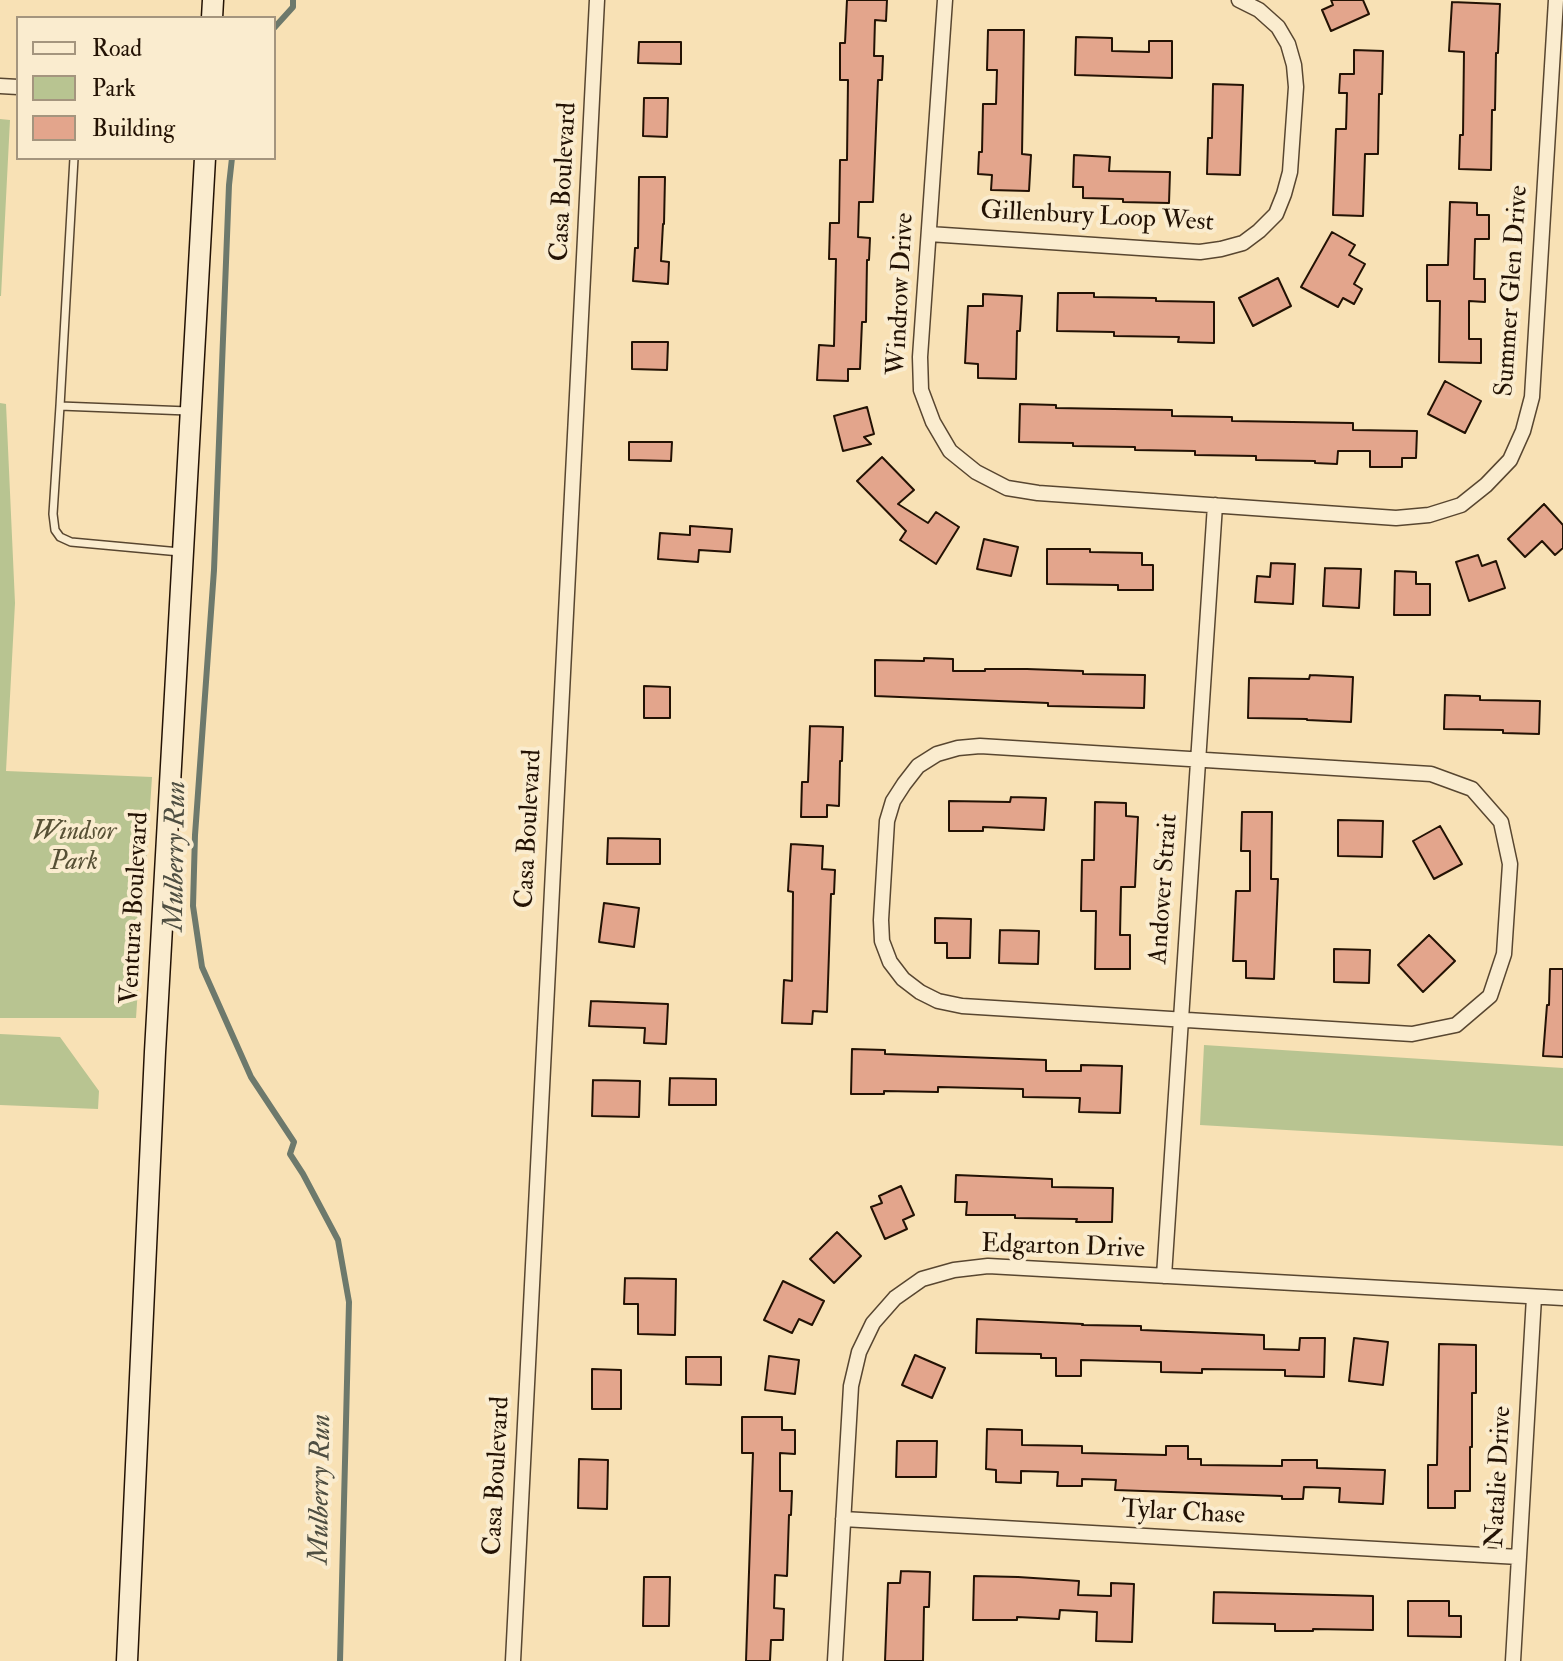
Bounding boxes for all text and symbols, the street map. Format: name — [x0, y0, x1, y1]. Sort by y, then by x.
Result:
legend — [16, 16, 276, 160]
text: Road — [92, 33, 142, 64]
text: Park — [92, 73, 136, 104]
street label: Casa Boulevard — [545, 102, 585, 262]
text: Building — [92, 113, 175, 144]
street label: Summer Glen Drive — [1490, 184, 1536, 398]
street label: Gillenbury Loop West — [979, 196, 1215, 240]
street label: Windrow Drive — [882, 212, 922, 376]
street label: Casa Boulevard — [510, 749, 550, 909]
water label: Mulberry Run — [159, 781, 195, 931]
street label: Ventura Boulevard — [115, 811, 157, 1005]
street label: Andover Strait — [1144, 813, 1186, 965]
park label: Windsor Park — [32, 817, 116, 878]
street label: Edgarton Drive — [981, 1230, 1145, 1266]
street label: Casa Boulevard — [478, 1396, 518, 1556]
street label: Natalie Drive — [1481, 1405, 1519, 1549]
water label: Mulberry Run — [304, 1414, 340, 1564]
street label: Tylar Chase — [1120, 1495, 1246, 1533]

